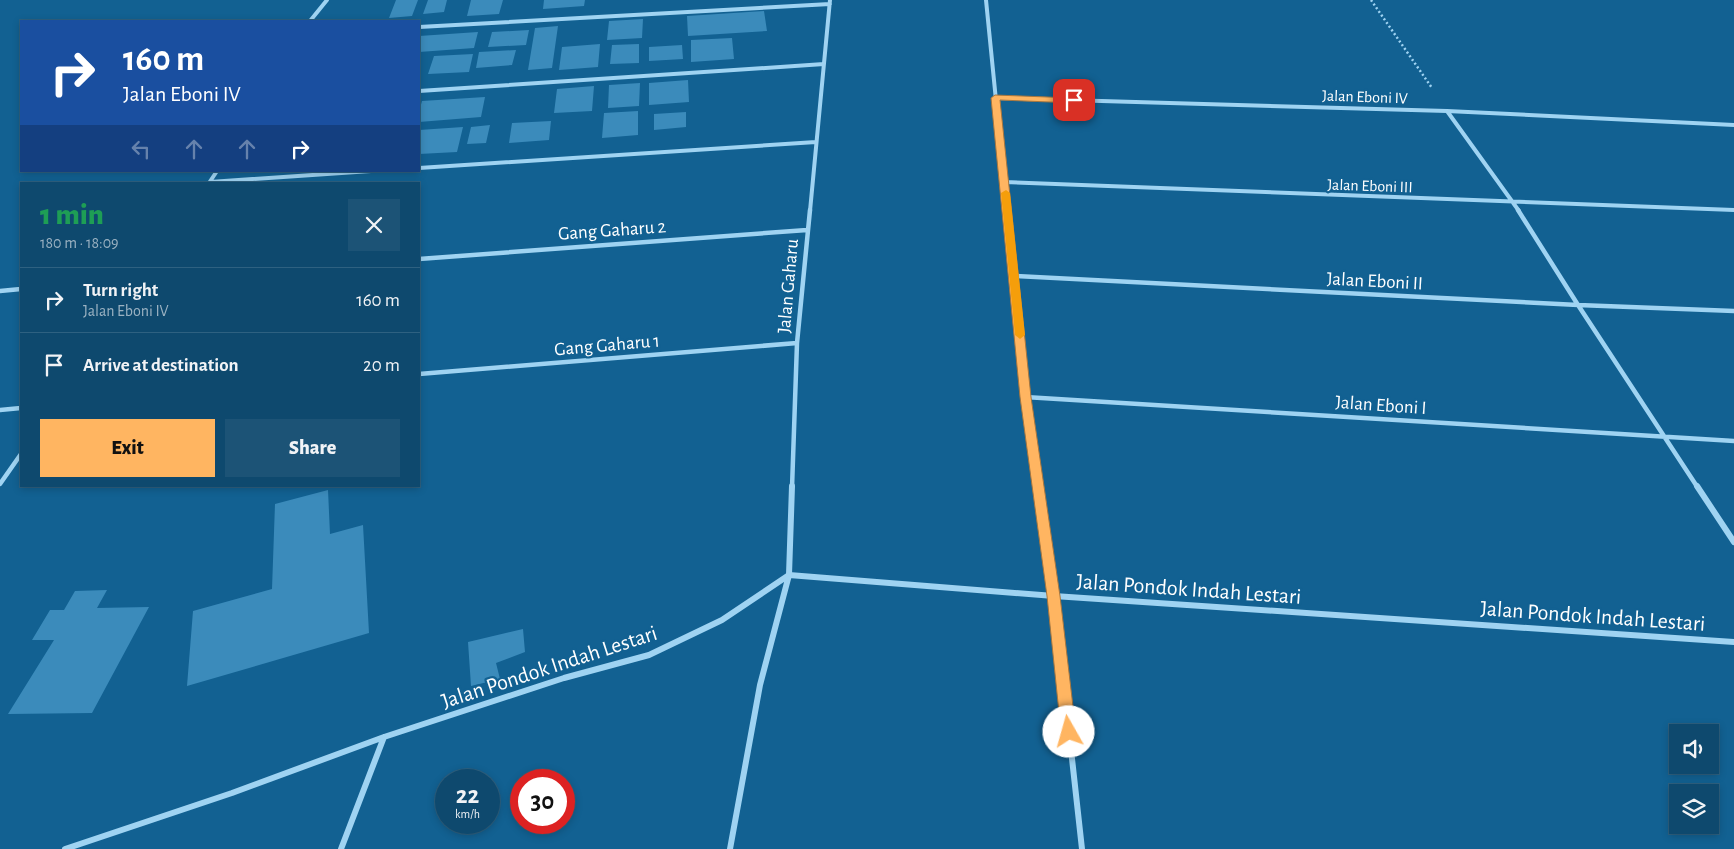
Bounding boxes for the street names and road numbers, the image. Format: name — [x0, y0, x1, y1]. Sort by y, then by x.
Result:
street label: Jalan Eboni IV — [1322, 88, 1408, 106]
street label: Jalan Eboni III — [1327, 177, 1413, 195]
street label: Gang Gaharu 2 — [558, 217, 667, 244]
street label: Jalan Gaharu — [775, 238, 802, 334]
street label: Jalan Eboni II — [1326, 269, 1423, 294]
street label: Gang Gaharu 1 — [554, 331, 661, 360]
street label: Jalan Eboni I — [1335, 393, 1427, 418]
street label: Jalan Pondok Indah Lestari — [1076, 570, 1302, 608]
street label: Jalan Pondok Indah Lestari — [1480, 597, 1706, 635]
street label: Jalan Pondok Indah Lestari — [439, 622, 660, 712]

